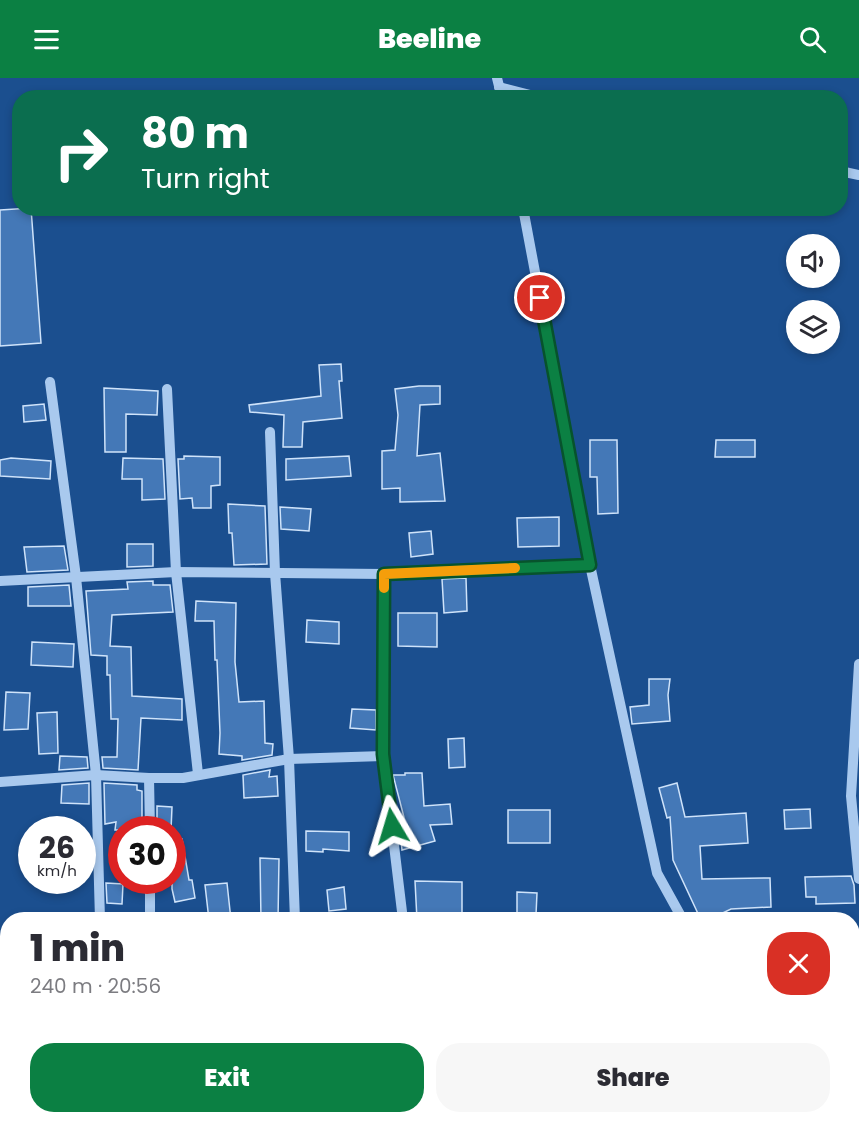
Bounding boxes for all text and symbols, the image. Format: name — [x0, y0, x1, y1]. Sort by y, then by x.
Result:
text: Beeline — [378, 20, 481, 57]
icon: menu — [30, 23, 63, 56]
icon: search — [796, 23, 829, 56]
text: 80 m — [141, 104, 249, 163]
icon: right — [42, 114, 120, 192]
text: Turn right — [141, 160, 270, 197]
map controls — [786, 234, 840, 354]
button: sound — [786, 234, 840, 288]
pin — [514, 272, 565, 323]
icon: arrive — [523, 281, 556, 314]
button: layers — [786, 300, 840, 354]
position arrow — [360, 794, 424, 858]
speed limit sign: 30 — [108, 816, 186, 894]
text: 26 — [39, 826, 75, 869]
text: km/h — [37, 860, 77, 881]
text: 1 min — [30, 923, 125, 974]
button: close — [767, 932, 830, 995]
text: 240 m · 20:56 — [30, 972, 161, 1000]
button: Exit — [30, 1043, 424, 1112]
button: Share — [436, 1043, 830, 1112]

